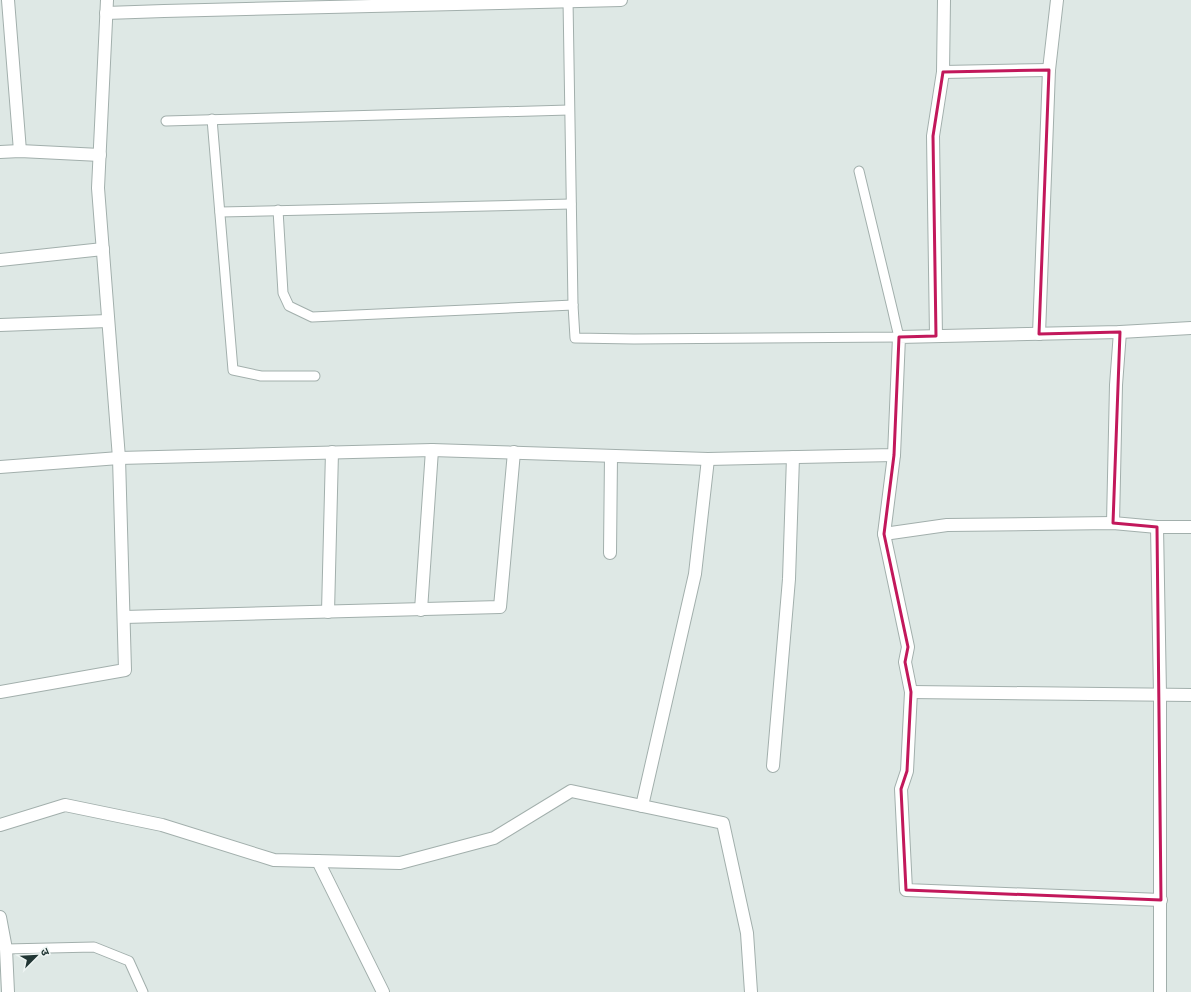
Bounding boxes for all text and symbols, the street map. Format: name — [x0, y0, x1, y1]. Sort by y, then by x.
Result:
north arrow — [16, 936, 56, 976]
text: उ — [37, 947, 52, 958]

